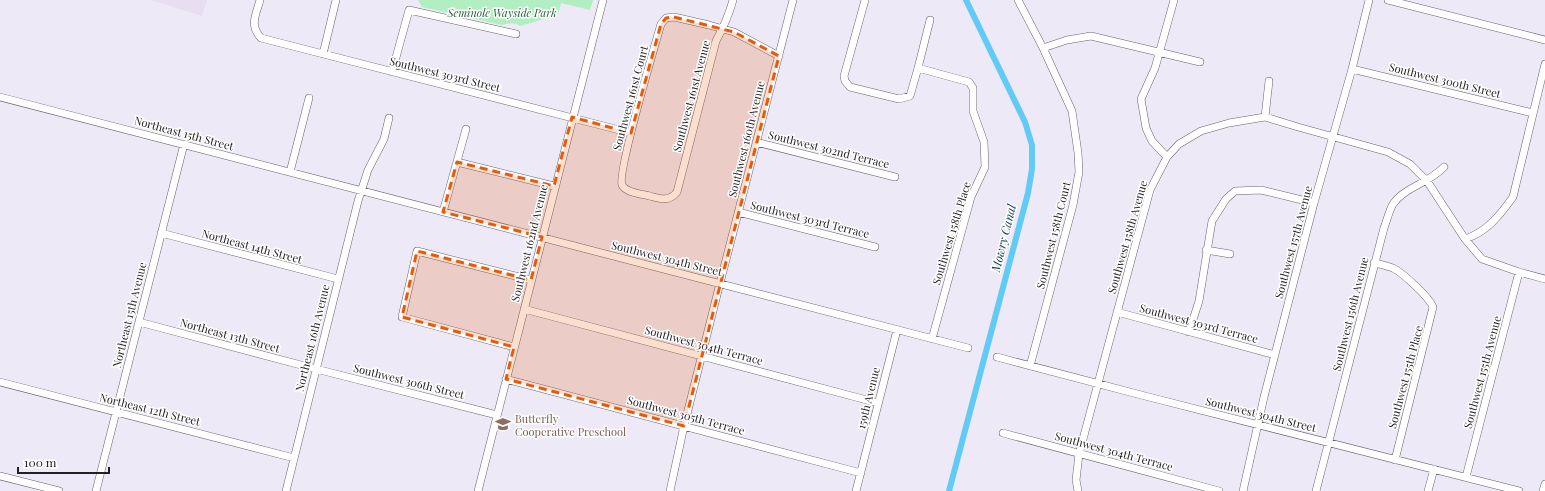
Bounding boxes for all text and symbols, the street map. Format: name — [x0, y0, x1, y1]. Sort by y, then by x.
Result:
park label: Seminole Wayside Park — [446, 5, 557, 20]
street label: Southwest 161st Avenue — [669, 38, 713, 154]
street label: Southwest 161st Court — [609, 44, 651, 152]
street label: Southwest 303rd Street — [388, 53, 502, 95]
street label: Southwest 300th Street — [1388, 59, 1503, 101]
street label: Southwest 160th Avenue — [724, 79, 768, 199]
street label: Northeast 15th Street — [133, 113, 235, 154]
street label: Southwest 302nd Terrace — [767, 127, 892, 171]
street label: Southwest 158th Avenue — [1104, 178, 1150, 295]
street label: Southwest 158th Place — [928, 179, 974, 286]
street label: Southwest 158th Court — [1032, 180, 1074, 290]
street label: Southwest 162nd Avenue — [507, 182, 551, 303]
street label: Southwest 157th Avenue — [1271, 184, 1315, 300]
street label: Southwest 303rd Terrace — [749, 197, 871, 241]
water label: Mowry Canal — [987, 202, 1019, 274]
street label: Northeast 14th Street — [200, 225, 304, 267]
street label: Southwest 304th Street — [610, 237, 724, 279]
street label: Southwest 156th Avenue — [1329, 255, 1372, 373]
street label: Northeast 15th Avenue — [109, 260, 150, 370]
street label: Northeast 16th Avenue — [291, 282, 333, 393]
street label: Southwest 303rd Terrace — [1138, 300, 1260, 346]
street label: Northeast 13th Street — [178, 314, 282, 356]
street label: Southwest 155th Avenue — [1460, 314, 1504, 430]
street label: Southwest 304th Terrace — [643, 322, 765, 368]
street label: Southwest 155th Place — [1384, 323, 1426, 430]
street label: Southwest 306th Street — [352, 360, 466, 402]
street label: 159th Avenue — [853, 365, 883, 430]
street label: Northeast 12th Street — [98, 389, 202, 429]
street label: Southwest 305th Terrace — [626, 392, 747, 438]
street label: Southwest 304th Street — [1204, 393, 1318, 435]
place label: Butterfly Cooperative Preschool — [515, 411, 626, 439]
school or university icon: Butterfly Cooperative Preschool — [494, 415, 512, 433]
street label: Southwest 304th Terrace — [1053, 428, 1175, 474]
scale bar — [18, 449, 109, 475]
text: 100 m — [24, 454, 57, 470]

